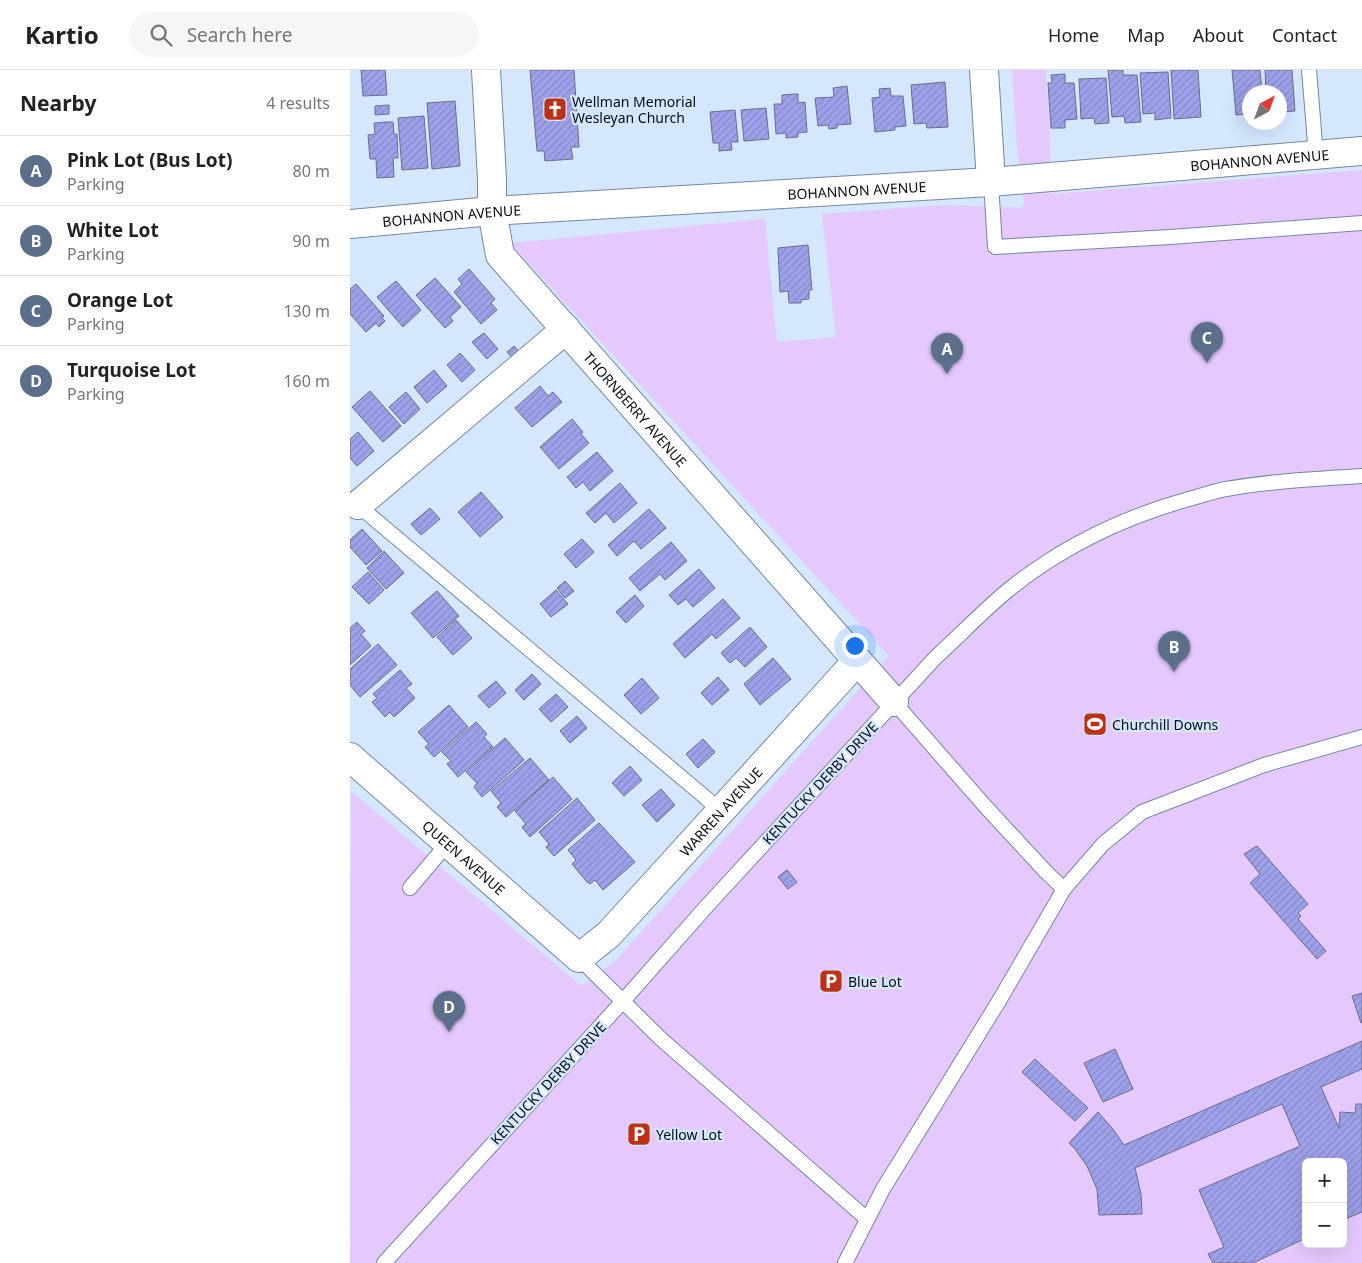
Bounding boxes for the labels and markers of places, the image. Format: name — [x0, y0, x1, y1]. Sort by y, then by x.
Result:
place label: Wellman Memorial Wesleyan Church — [572, 92, 696, 127]
church icon: Wellman Memorial Wesleyan Church — [542, 96, 568, 122]
pin: C — [1191, 322, 1223, 363]
pin: A — [931, 333, 963, 374]
pin: B — [1158, 631, 1190, 672]
sports icon: Churchill Downs — [1082, 711, 1108, 737]
place label: Churchill Downs — [1112, 715, 1219, 734]
parking icon: Blue Lot — [818, 968, 844, 994]
place label: Blue Lot — [848, 972, 902, 991]
pin: D — [433, 991, 465, 1032]
parking icon: Yellow Lot — [626, 1121, 652, 1147]
place label: Yellow Lot — [656, 1125, 722, 1144]

